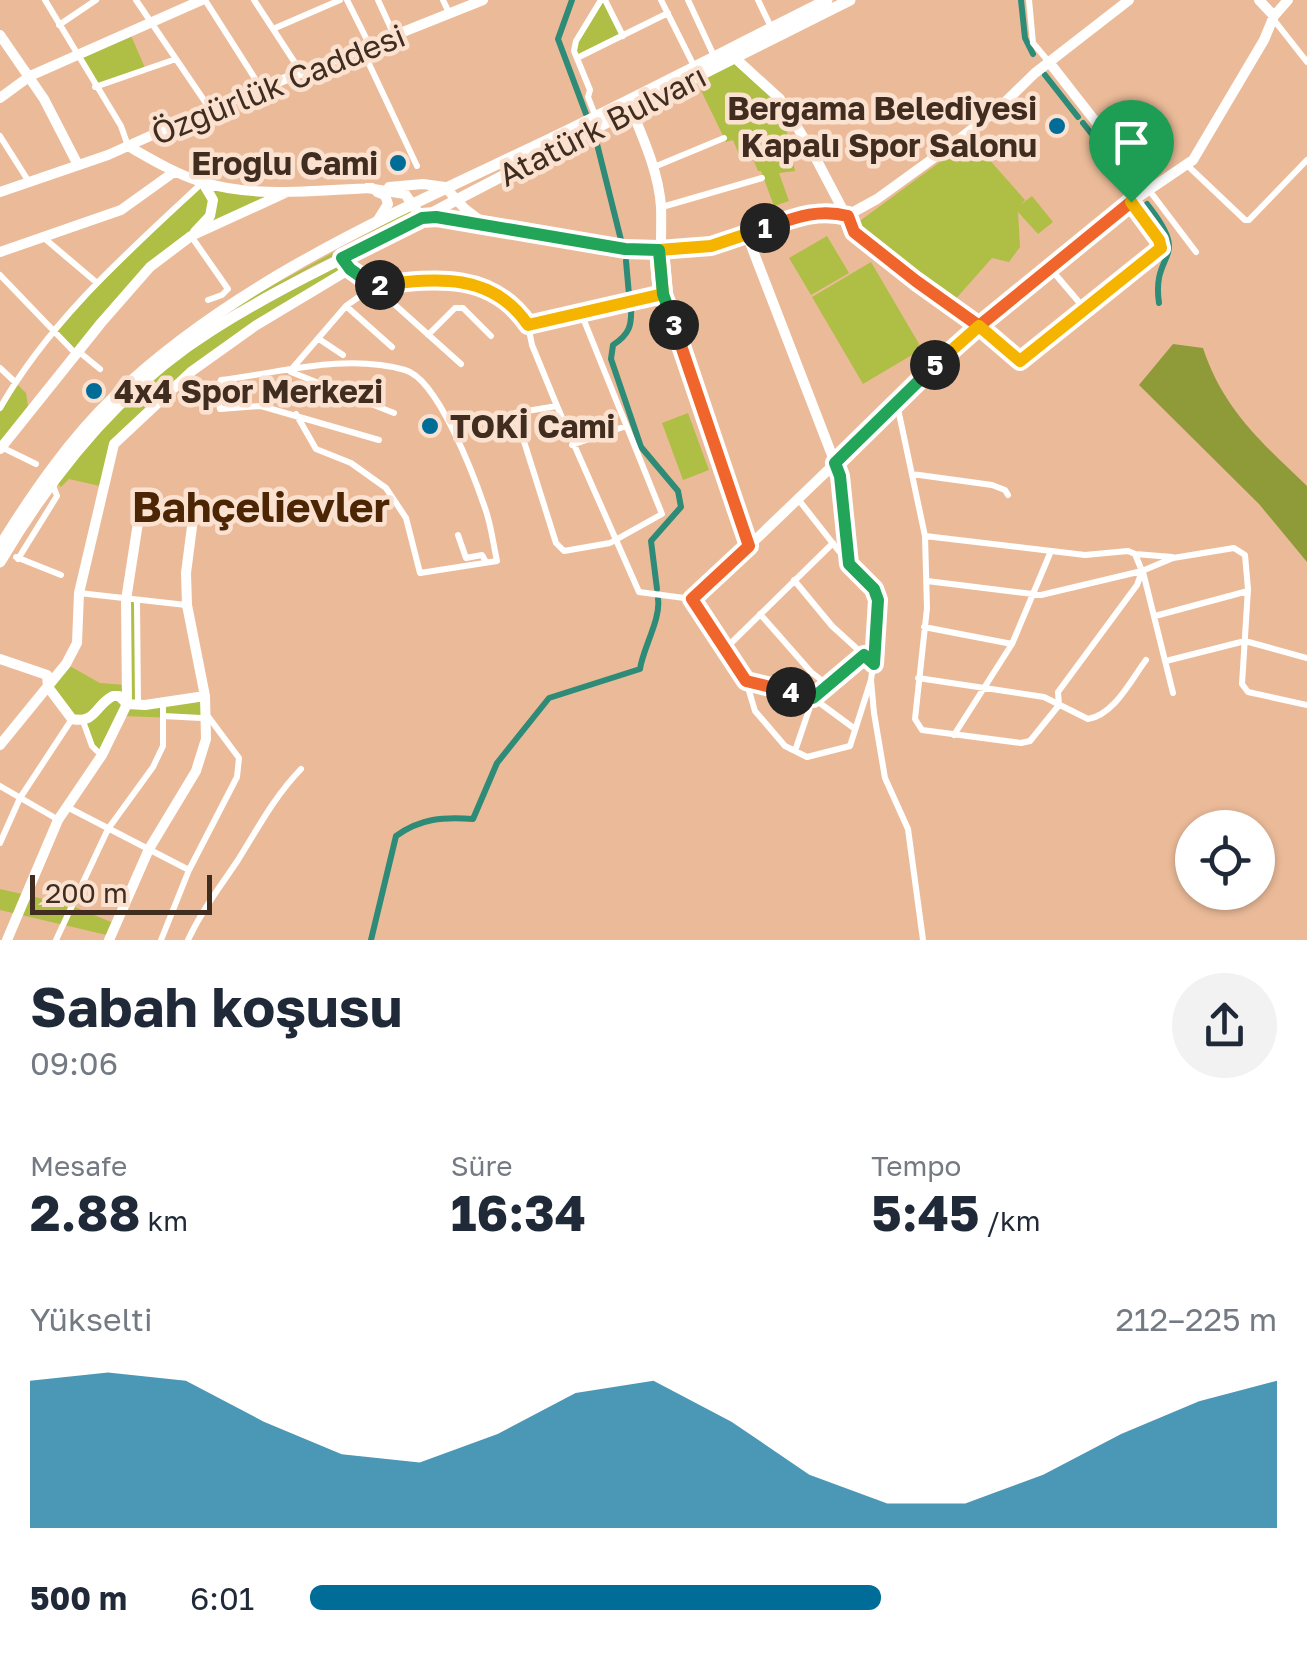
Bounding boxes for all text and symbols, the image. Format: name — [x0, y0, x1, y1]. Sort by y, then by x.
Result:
street label: Özgürlük Caddesi — [146, 16, 410, 152]
street label: Atatürk Bulvarı — [492, 56, 712, 194]
place label: Bergama Belediyesi Kapalı Spor Salonu — [727, 89, 1037, 164]
pin — [1089, 100, 1174, 203]
marker: Bergama Belediyesi Kapalı Spor Salonu — [1046, 115, 1068, 137]
icon: arrive — [1104, 115, 1159, 170]
place label: Eroğlu Cami — [191, 144, 378, 182]
marker: Eroğlu Cami — [387, 152, 409, 174]
pin: 1 — [740, 203, 790, 253]
text: 1 — [758, 211, 772, 244]
pin: 2 — [355, 260, 405, 310]
text: 2 — [371, 268, 389, 301]
pin: 3 — [649, 300, 699, 350]
text: 3 — [665, 308, 683, 341]
pin: 5 — [910, 340, 960, 390]
text: 5 — [926, 348, 944, 381]
place label: 4x4 Spor Merkezi — [114, 372, 383, 410]
marker: 4x4 Spor Merkezi — [83, 380, 105, 402]
place label: TOKİ Cami — [450, 407, 615, 445]
marker: TOKİ Cami — [419, 415, 441, 437]
district label: Bahçelievler — [132, 481, 390, 531]
pin: 4 — [766, 667, 816, 717]
text: 4 — [782, 675, 800, 708]
map controls — [1175, 810, 1275, 910]
button: locate — [1175, 810, 1275, 910]
scale bar — [30, 870, 212, 914]
text: 200 m — [45, 876, 128, 909]
text: Sabah koşusu — [30, 973, 402, 1039]
button: share — [1172, 973, 1277, 1078]
text: 09:06 — [30, 1044, 118, 1082]
text: Mesafe — [30, 1149, 127, 1182]
text: Süre — [451, 1149, 512, 1182]
text: Tempo — [871, 1149, 961, 1182]
text: 2.88 — [30, 1182, 141, 1242]
text: 16:34 — [451, 1182, 586, 1242]
text: 5:45 — [871, 1182, 980, 1242]
text: km — [141, 1204, 188, 1237]
text: /km — [980, 1204, 1041, 1237]
text: Yükselti — [30, 1300, 153, 1338]
text: 212–225 m — [1115, 1300, 1277, 1338]
text: 500 m — [30, 1579, 127, 1617]
text: 6:01 — [190, 1579, 254, 1617]

